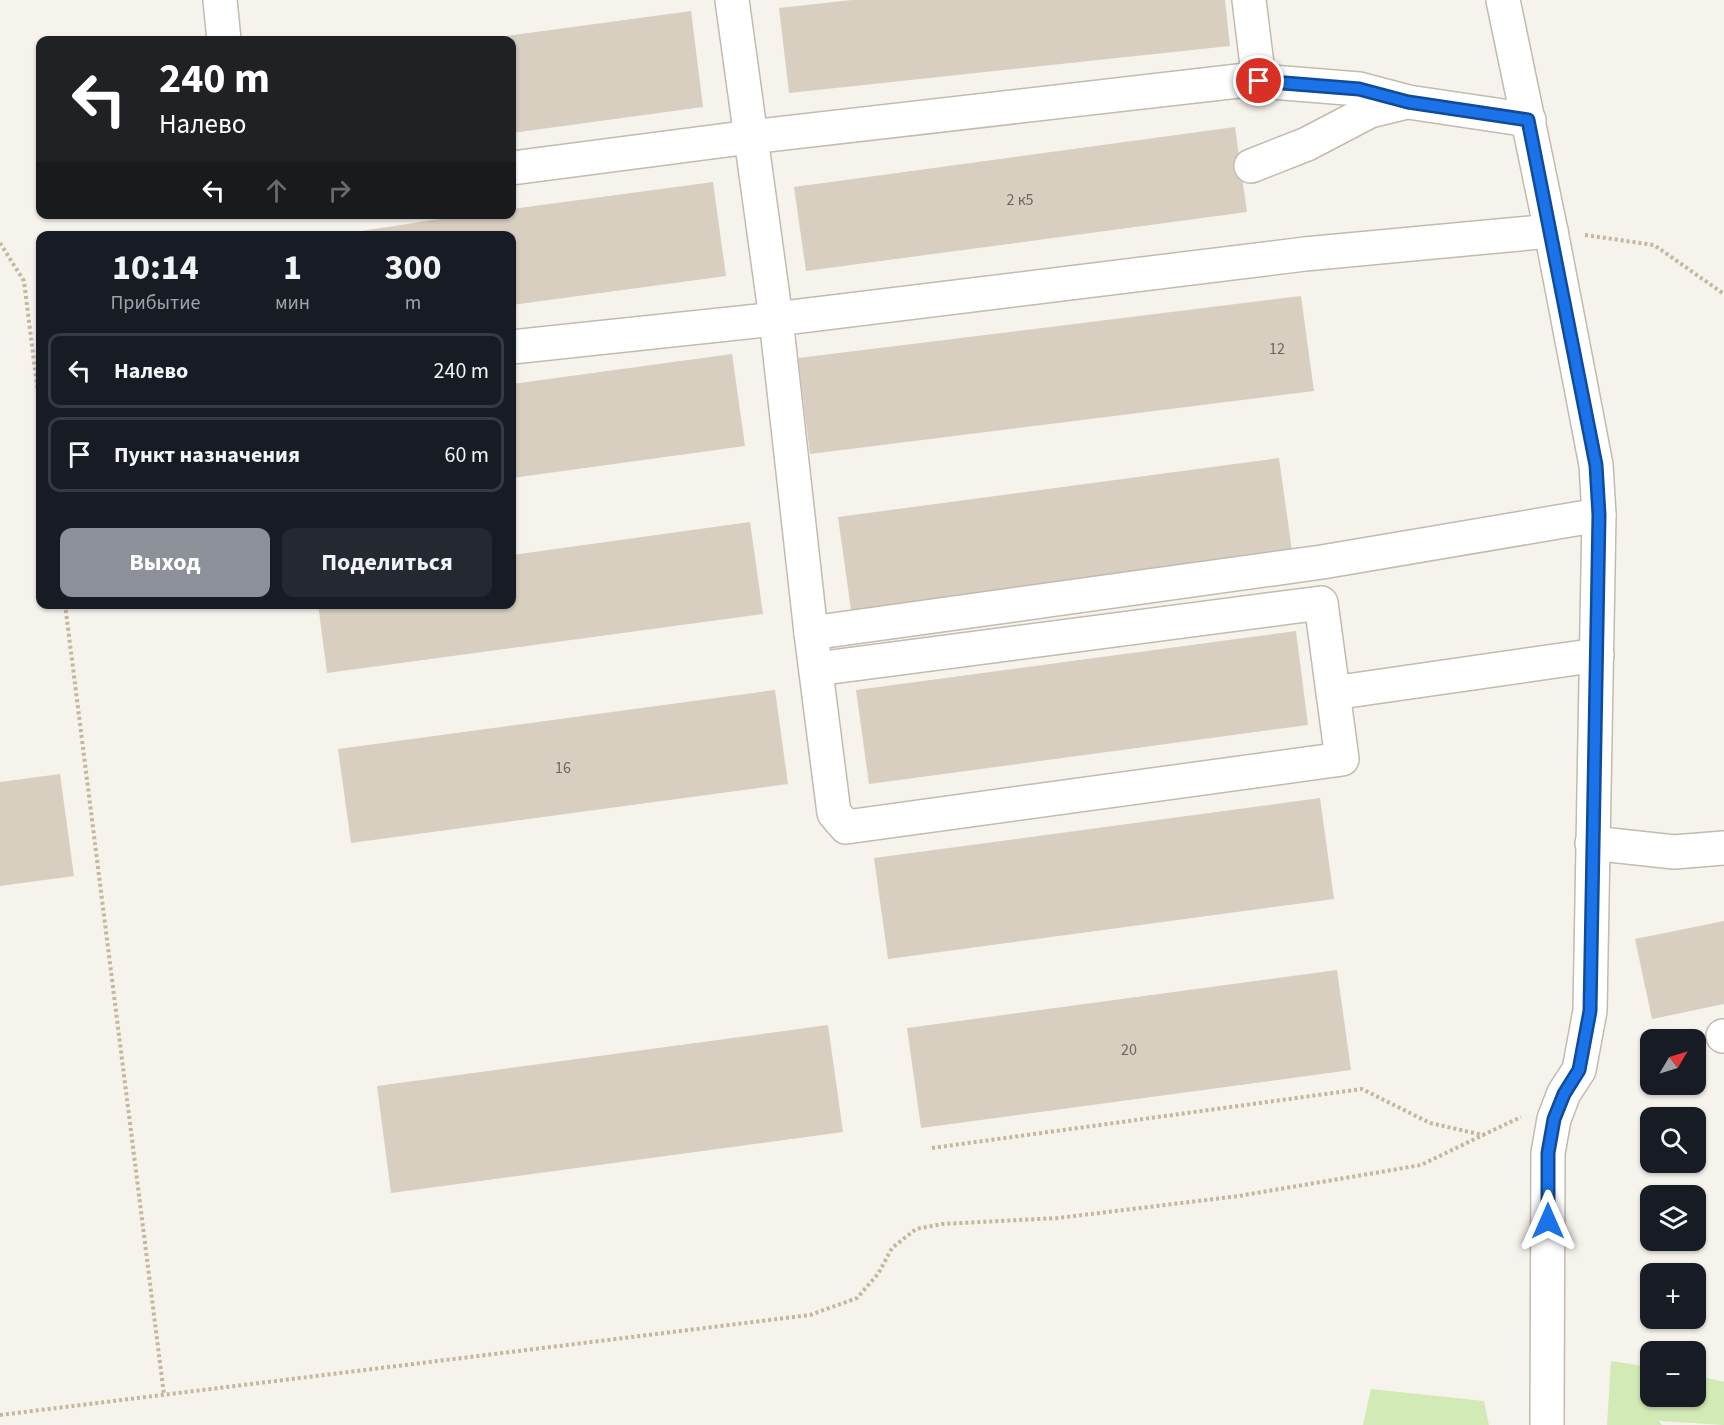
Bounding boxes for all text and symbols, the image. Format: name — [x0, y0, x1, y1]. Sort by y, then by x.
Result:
text: 240 m — [159, 49, 270, 109]
pin — [1233, 55, 1284, 106]
icon: left — [60, 60, 138, 138]
icon: arrive — [1242, 64, 1275, 97]
text: Налево — [159, 105, 246, 144]
icon: left — [197, 174, 230, 207]
icon: ahead — [260, 174, 293, 207]
icon: right — [323, 174, 356, 207]
house number: 2 к5 — [1006, 189, 1034, 211]
text: 10:14 — [112, 242, 199, 293]
text: 1 — [283, 242, 302, 293]
text: 300 — [385, 242, 442, 293]
text: Прибытие — [110, 289, 201, 317]
text: мин — [275, 289, 310, 317]
text: m — [405, 289, 421, 317]
house number: 12 — [1269, 338, 1285, 360]
icon: left — [63, 354, 96, 387]
text: Налево — [114, 355, 188, 387]
text: 240 m — [434, 355, 489, 387]
icon: arrive — [63, 438, 96, 471]
text: Пункт назначения — [114, 439, 300, 471]
text: 60 m — [444, 439, 489, 471]
button: Выход — [60, 528, 270, 597]
button: Поделиться — [282, 528, 492, 597]
house number: 16 — [555, 757, 571, 779]
north arrow — [1640, 1029, 1706, 1095]
map controls — [1640, 1029, 1706, 1407]
house number: 20 — [1121, 1039, 1137, 1061]
button: search — [1640, 1107, 1706, 1173]
button: layers — [1640, 1185, 1706, 1251]
position arrow — [1516, 1189, 1580, 1253]
button: + — [1640, 1263, 1706, 1329]
button: − — [1640, 1341, 1706, 1407]

